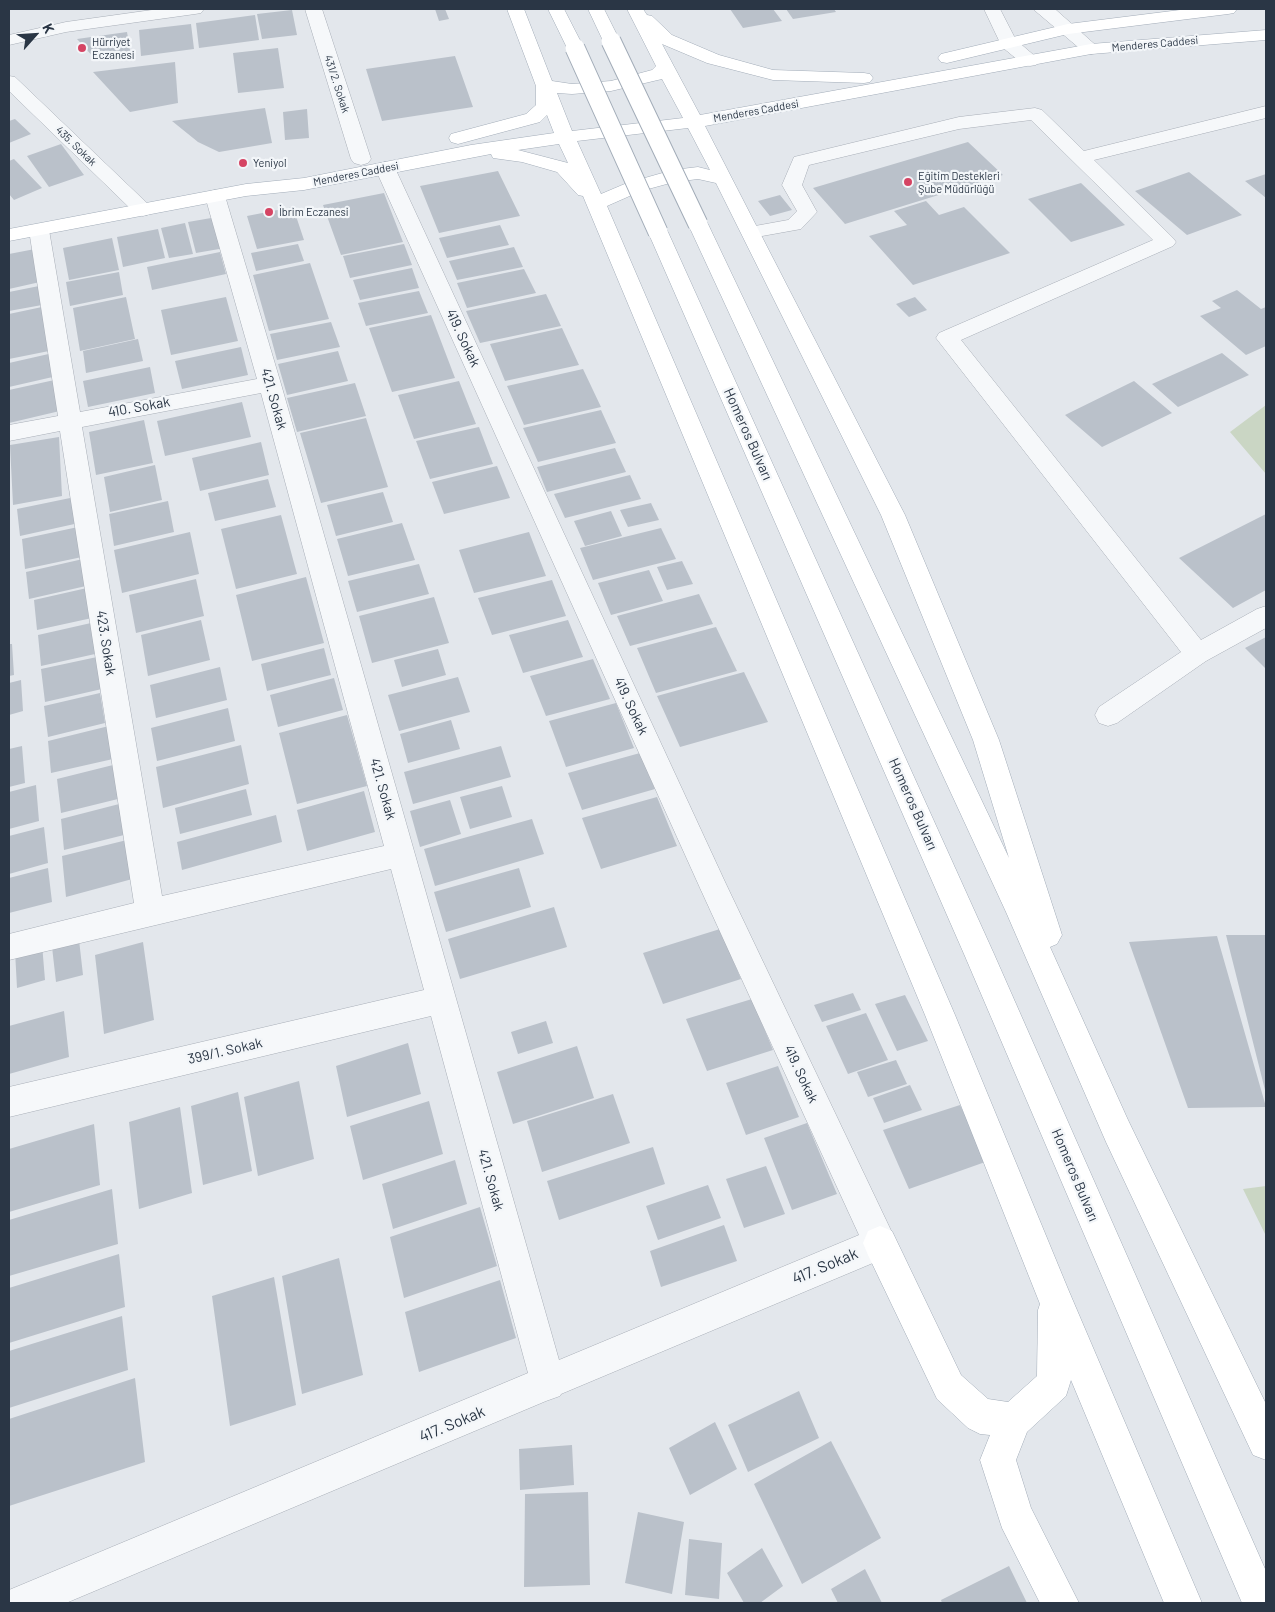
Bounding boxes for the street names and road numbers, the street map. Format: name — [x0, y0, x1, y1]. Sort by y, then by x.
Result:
street label: Menderes Caddesi — [1111, 34, 1199, 54]
street label: 431/2. Sokak — [321, 53, 353, 115]
street label: Menderes Caddesi — [712, 97, 800, 125]
street label: 435. Sokak — [53, 123, 99, 169]
street label: Menderes Caddesi — [312, 159, 400, 189]
street label: 419. Sokak — [442, 306, 484, 370]
street label: 421. Sokak — [257, 366, 291, 432]
street label: Homeros Bulvarı — [720, 385, 776, 483]
street label: 410. Sokak — [107, 393, 171, 421]
street label: 423. Sokak — [93, 609, 119, 677]
street label: 419. Sokak — [610, 674, 652, 738]
street label: Homeros Bulvarı — [885, 755, 941, 853]
street label: 421. Sokak — [366, 756, 400, 822]
street label: 399/1. Sokak — [186, 1034, 264, 1068]
street label: 419. Sokak — [780, 1042, 822, 1106]
street label: Homeros Bulvarı — [1048, 1126, 1102, 1224]
street label: 421. Sokak — [474, 1147, 508, 1213]
street label: 417. Sokak — [789, 1244, 861, 1288]
street label: 417. Sokak — [416, 1402, 488, 1446]

